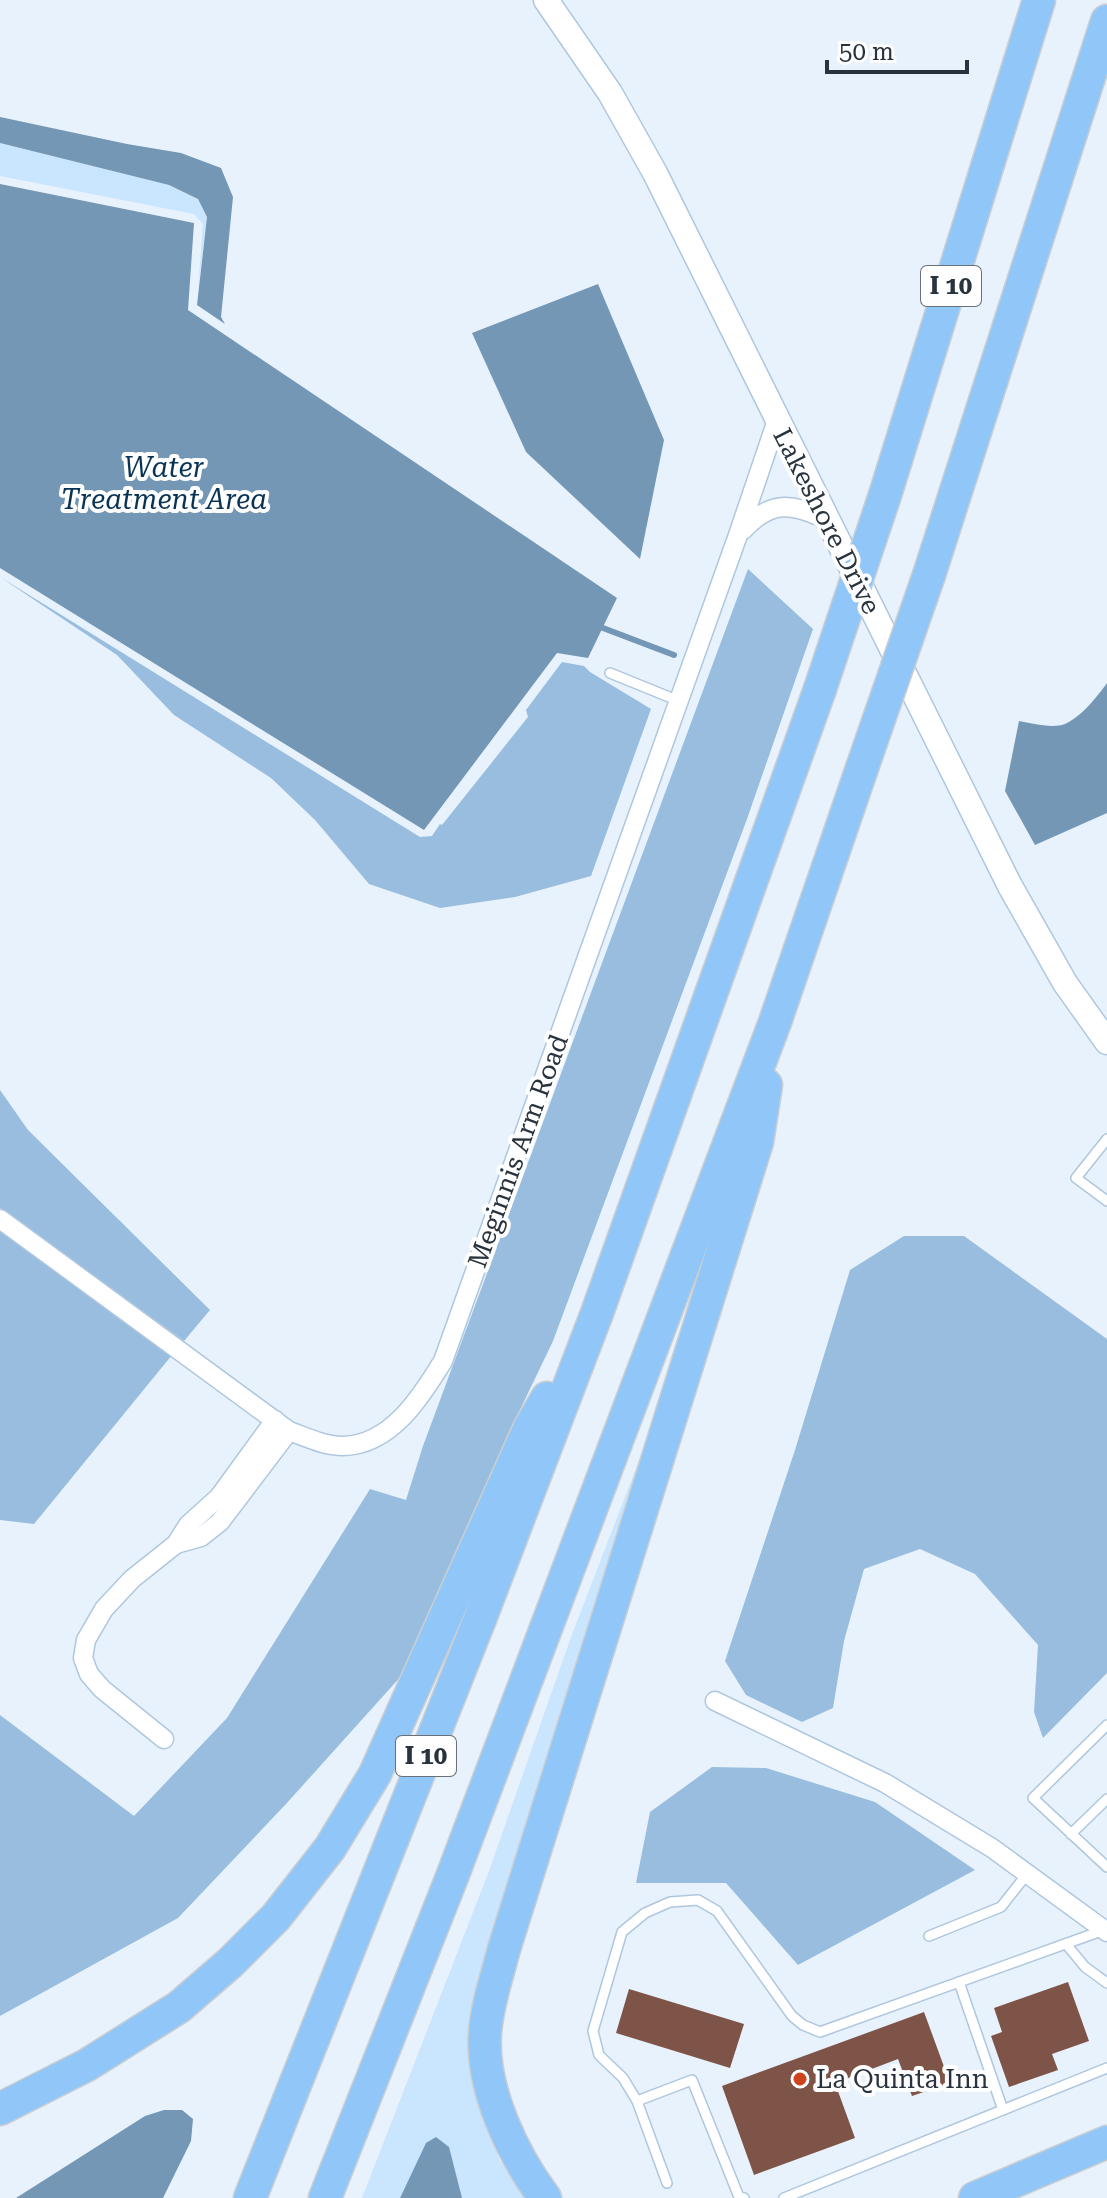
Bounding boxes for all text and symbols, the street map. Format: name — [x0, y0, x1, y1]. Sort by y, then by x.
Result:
scale bar — [827, 24, 967, 74]
text: 50 m — [839, 38, 894, 66]
road number: I 10 — [921, 266, 981, 306]
street label: Lakeshore Drive — [767, 423, 887, 619]
water label: Water Treatment Area — [61, 451, 267, 516]
street label: Meginnis Arm Road — [462, 1030, 574, 1272]
road number: I 10 — [396, 1736, 456, 1776]
place label: La Quinta Inn — [816, 2064, 989, 2094]
marker: La Quinta Inn — [791, 2070, 809, 2088]

